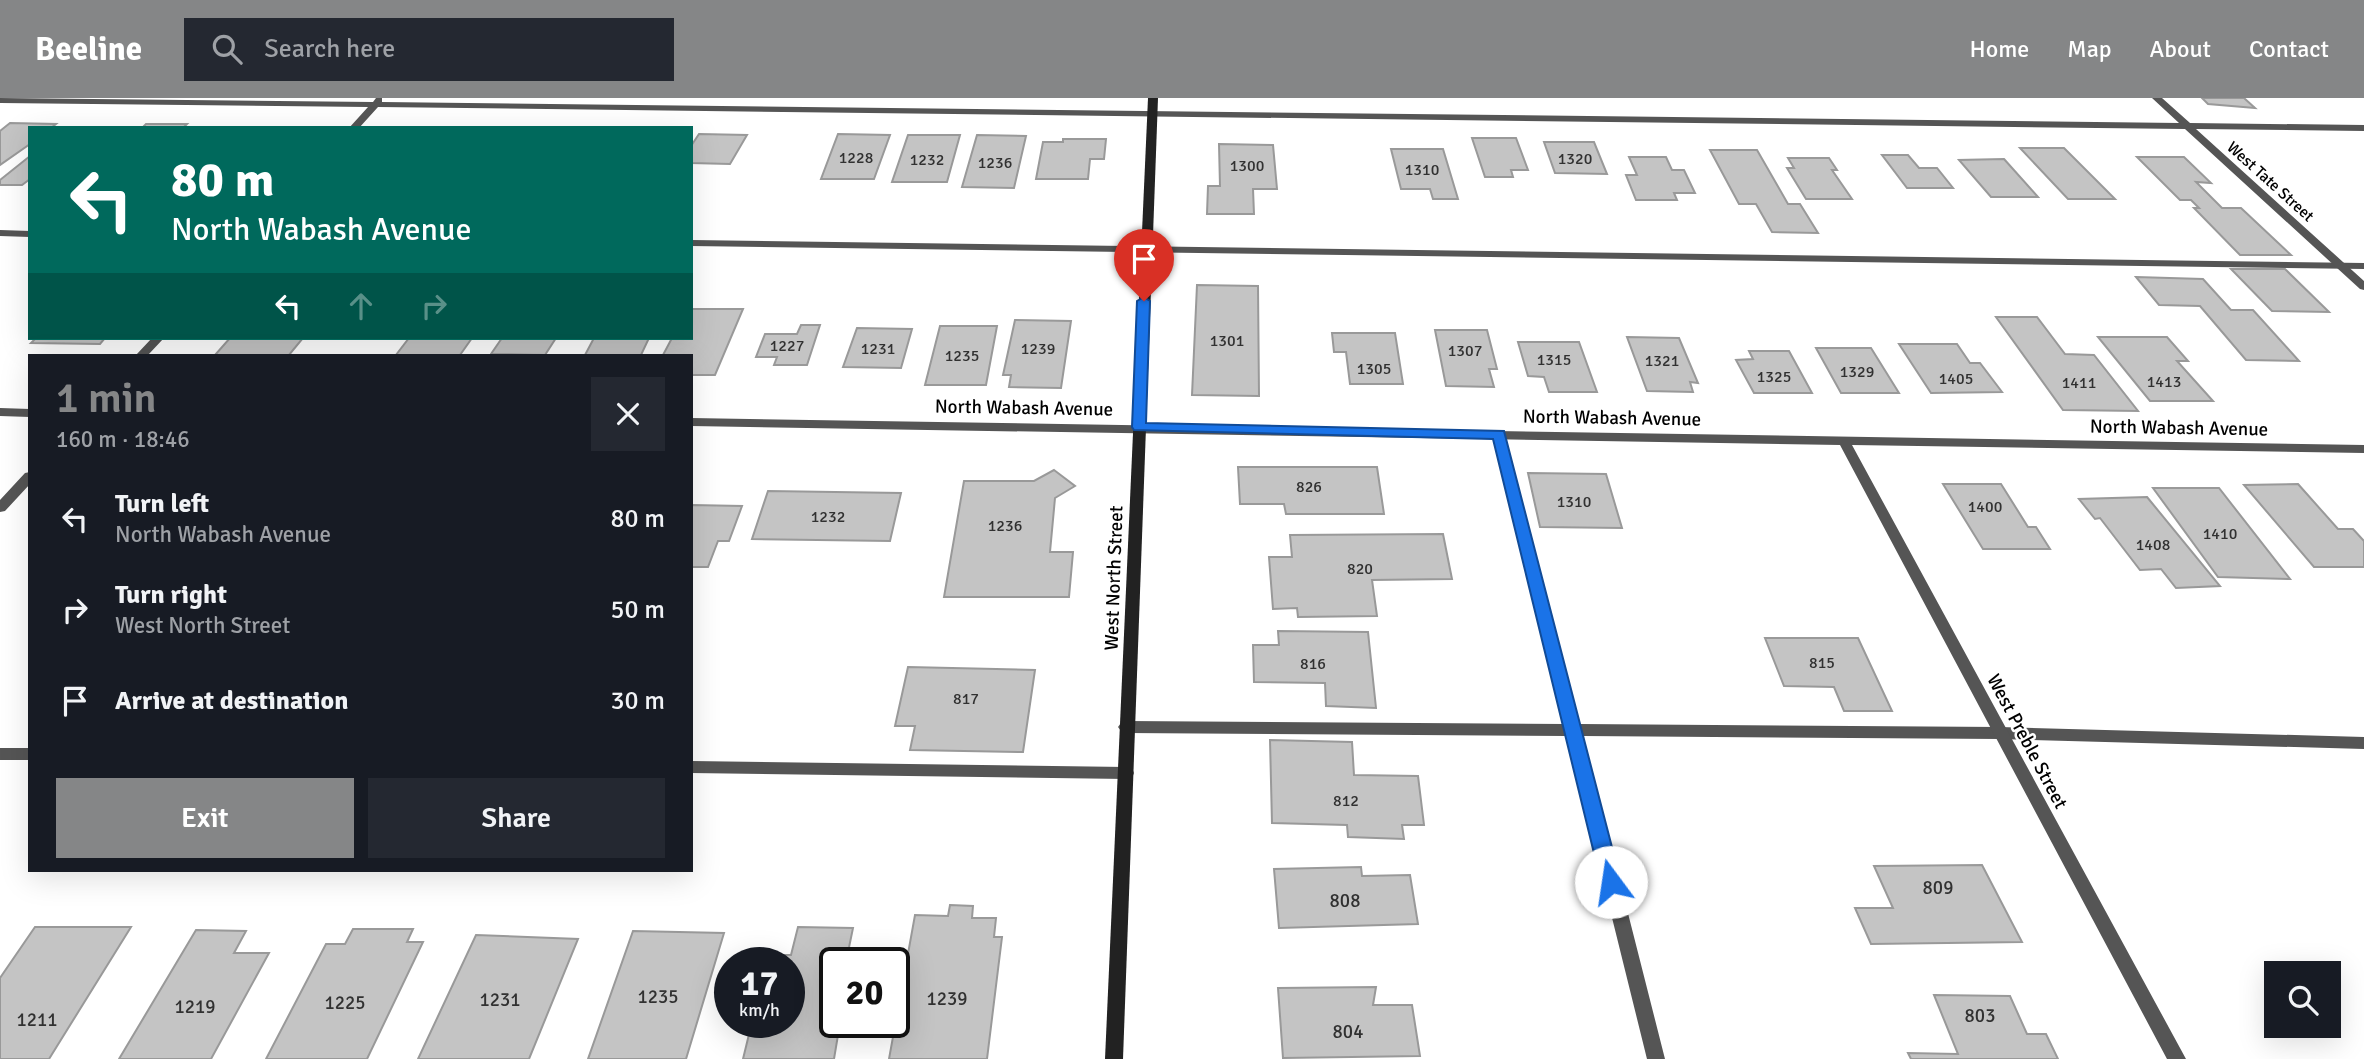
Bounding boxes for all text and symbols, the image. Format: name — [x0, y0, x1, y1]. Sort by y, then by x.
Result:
search box — [184, 18, 674, 81]
text: Beeline — [35, 29, 142, 70]
icon: search — [208, 30, 246, 68]
text: Search here — [264, 33, 395, 65]
text: Home — [1969, 34, 2029, 64]
text: Map — [2067, 34, 2112, 64]
text: About — [2150, 34, 2211, 64]
text: Contact — [2249, 34, 2329, 64]
street label: West Tate Street — [2223, 137, 2318, 226]
house number: 1228 — [839, 148, 873, 168]
house number: 1320 — [1558, 149, 1592, 169]
text: 80 m — [171, 150, 274, 210]
house number: 1232 — [910, 150, 944, 170]
house number: 1236 — [978, 153, 1012, 173]
icon: left — [56, 154, 147, 245]
house number: 1300 — [1230, 156, 1264, 176]
house number: 1310 — [1405, 160, 1439, 180]
text: North Wabash Avenue — [171, 210, 471, 249]
pin — [1114, 229, 1174, 301]
icon: arrive — [1125, 240, 1163, 278]
icon: left — [269, 287, 307, 325]
icon: ahead — [342, 287, 380, 325]
icon: right — [415, 287, 453, 325]
house number: 1301 — [1210, 331, 1244, 351]
house number: 1227 — [770, 336, 804, 356]
house number: 1231 — [861, 339, 895, 359]
house number: 1239 — [1021, 339, 1055, 359]
house number: 1307 — [1448, 341, 1482, 361]
house number: 1235 — [945, 346, 979, 366]
house number: 1315 — [1537, 350, 1571, 370]
house number: 1321 — [1645, 351, 1679, 371]
house number: 1305 — [1357, 359, 1391, 379]
house number: 1329 — [1840, 362, 1874, 382]
house number: 1325 — [1757, 367, 1791, 387]
house number: 1405 — [1939, 369, 1973, 389]
house number: 1413 — [2147, 372, 2181, 392]
text: 1 min — [56, 373, 157, 424]
house number: 1411 — [2062, 373, 2096, 393]
button: close — [591, 377, 665, 451]
street label: North Wabash Avenue — [935, 394, 1113, 422]
street label: North Wabash Avenue — [1523, 404, 1701, 432]
street label: North Wabash Avenue — [2090, 414, 2268, 442]
text: 160 m · 18:46 — [56, 425, 190, 454]
house number: 826 — [1296, 477, 1322, 497]
text: Turn left — [115, 488, 209, 520]
house number: 1310 — [1557, 492, 1591, 512]
house number: 1400 — [1968, 497, 2002, 517]
icon: left — [56, 500, 94, 538]
text: 80 m — [610, 503, 665, 535]
street label: West North Street — [1099, 505, 1129, 651]
house number: 1232 — [811, 507, 845, 527]
house number: 1236 — [988, 516, 1022, 536]
text: North Wabash Avenue — [115, 520, 331, 549]
house number: 1410 — [2203, 524, 2237, 544]
house number: 1408 — [2136, 535, 2170, 555]
house number: 820 — [1347, 559, 1373, 579]
text: Turn right — [115, 579, 227, 611]
icon: right — [56, 591, 94, 629]
text: 50 m — [610, 594, 665, 626]
text: West North Street — [115, 611, 290, 640]
house number: 815 — [1809, 653, 1835, 673]
house number: 816 — [1300, 654, 1326, 674]
street label: West Preble Street — [1981, 670, 2073, 813]
icon: arrive — [56, 682, 94, 720]
text: Arrive at destination — [115, 685, 348, 717]
text: 30 m — [610, 685, 665, 717]
house number: 817 — [953, 689, 979, 709]
button: Exit — [56, 778, 354, 858]
button: Share — [368, 778, 665, 858]
house number: 812 — [1333, 791, 1359, 811]
position arrow — [1574, 845, 1648, 919]
house number: 809 — [1923, 876, 1953, 900]
house number: 808 — [1330, 889, 1360, 913]
speed limit sign: 20 — [819, 947, 910, 1038]
map controls — [2264, 961, 2341, 1038]
button: search — [2264, 961, 2341, 1038]
text: 17 — [741, 962, 778, 1005]
house number: 1235 — [637, 985, 679, 1009]
house number: 1239 — [926, 987, 968, 1011]
house number: 1231 — [479, 988, 521, 1012]
house number: 1225 — [324, 991, 366, 1015]
house number: 1219 — [174, 995, 216, 1019]
text: km/h — [739, 999, 780, 1021]
house number: 803 — [1965, 1004, 1995, 1028]
house number: 1211 — [16, 1008, 58, 1032]
house number: 804 — [1333, 1020, 1363, 1044]

